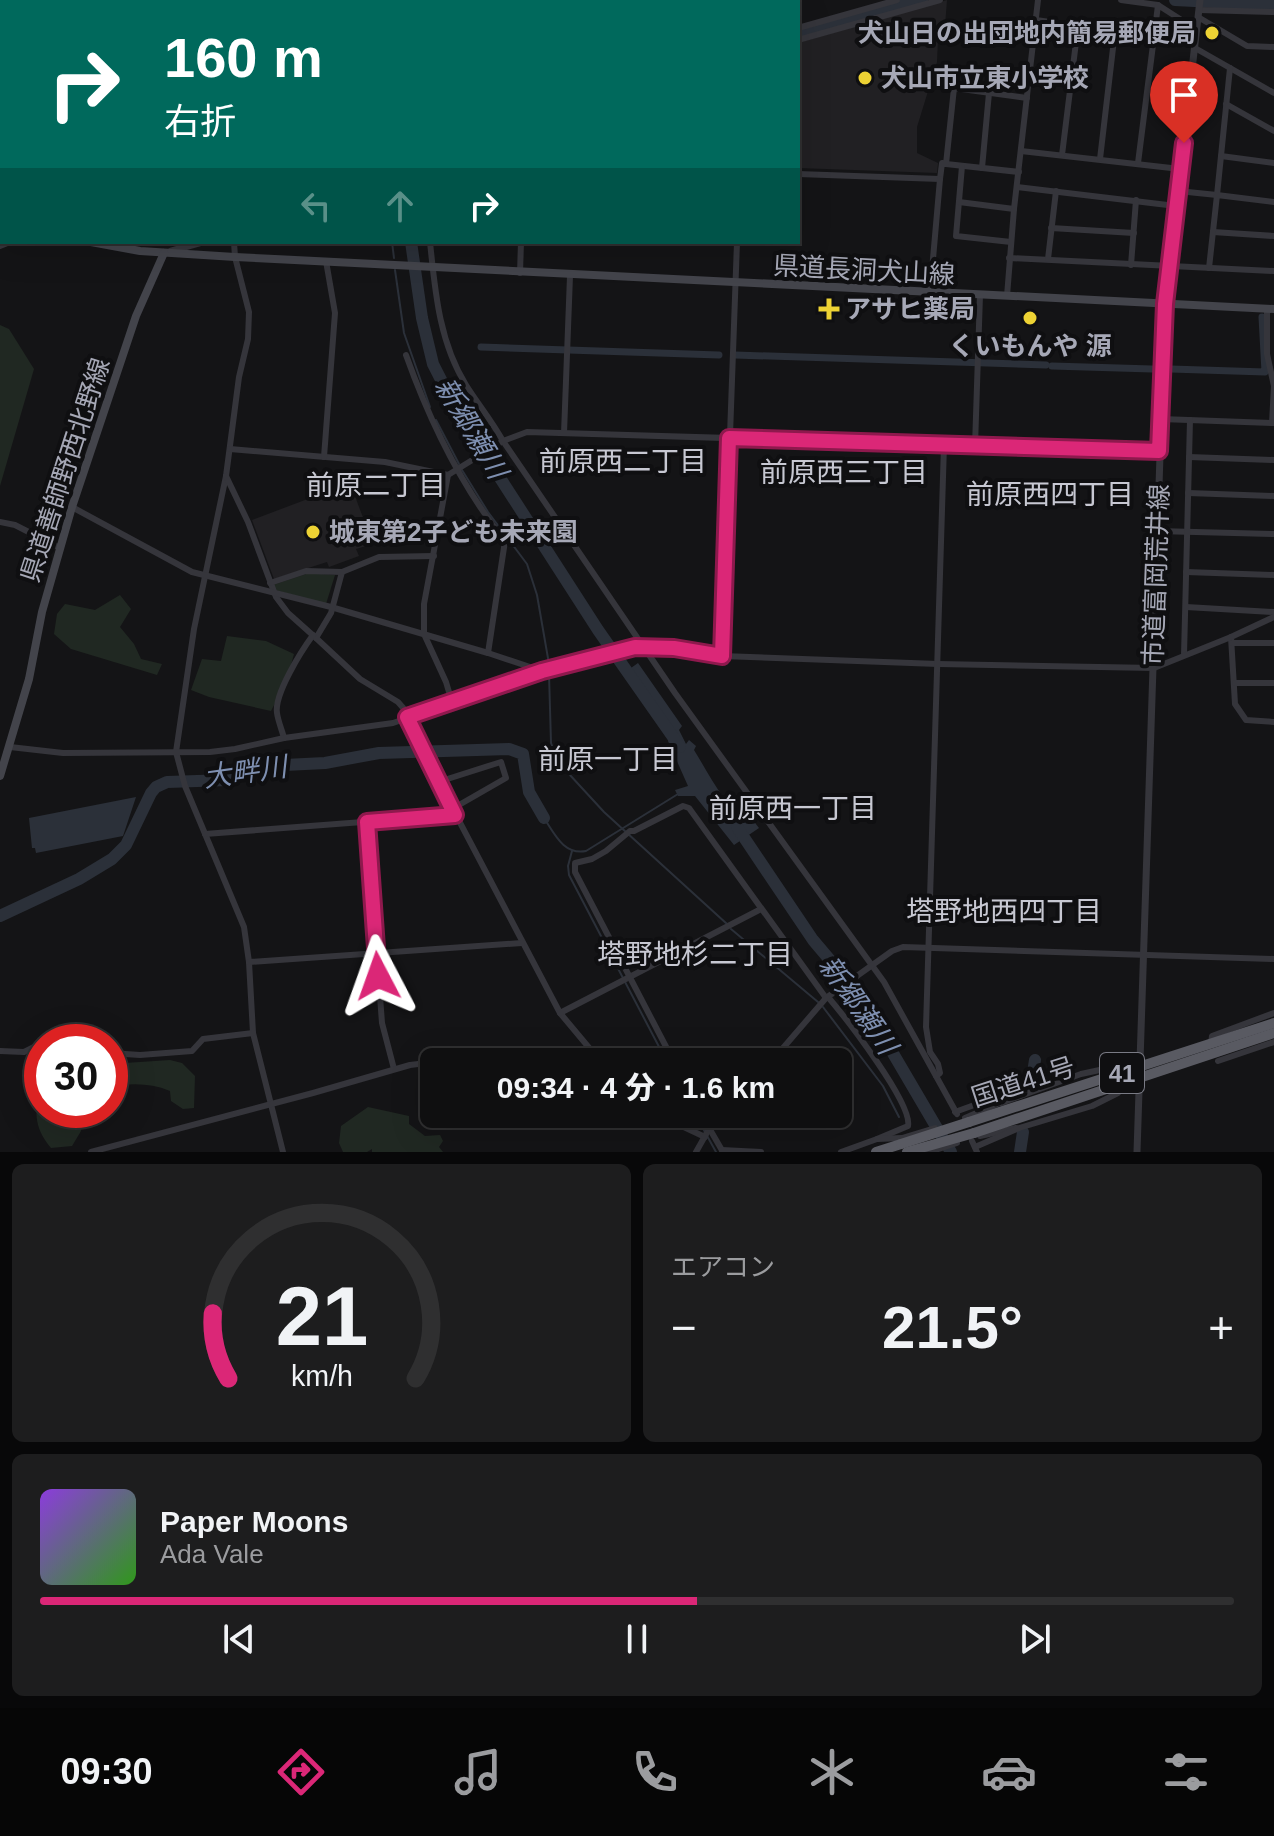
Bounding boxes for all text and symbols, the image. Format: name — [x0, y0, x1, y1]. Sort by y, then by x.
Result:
place label: 犬山日の出団地内簡易郵便局 — [858, 18, 1196, 48]
marker: 犬山日の出団地内簡易郵便局 — [1203, 24, 1221, 42]
text: 160 m — [164, 26, 323, 89]
icon: right — [32, 32, 136, 136]
pin — [1150, 61, 1218, 143]
place label: 犬山市立東小学校 — [881, 63, 1089, 93]
marker: 犬山市立東小学校 — [856, 69, 874, 87]
icon: arrive — [1162, 73, 1206, 117]
text: 右折 — [164, 101, 236, 142]
icon: left — [294, 184, 338, 228]
icon: ahead — [378, 184, 422, 228]
icon: right — [462, 184, 506, 228]
street label: 県道長洞犬山線 — [772, 250, 956, 290]
place label: アサヒ薬局 — [845, 294, 975, 324]
marker: アサヒ薬局 — [820, 300, 838, 318]
marker: くいもんや 源 — [1021, 309, 1039, 327]
place label: くいもんや 源 — [948, 331, 1112, 361]
street label: 県道善師野西北野線 — [15, 354, 115, 586]
water label: 新郷瀬川 — [429, 372, 515, 487]
district label: 前原西二丁目 — [539, 446, 707, 477]
district label: 前原西三丁目 — [760, 457, 928, 488]
district label: 前原二丁目 — [306, 470, 446, 501]
district label: 前原西四丁目 — [966, 479, 1134, 510]
street label: 市道富岡荒井線 — [1138, 484, 1174, 666]
place label: 城東第2子ども未来園 — [329, 517, 577, 547]
marker: 城東第2子ども未来園 — [304, 523, 322, 541]
district label: 前原一丁目 — [538, 744, 678, 775]
water label: 大畔川 — [201, 750, 292, 793]
district label: 前原西一丁目 — [709, 793, 877, 824]
district label: 塔野地西四丁目 — [906, 896, 1102, 927]
position arrow — [336, 934, 420, 1018]
district label: 塔野地杉二丁目 — [597, 939, 793, 970]
water label: 新郷瀬川 — [813, 950, 905, 1062]
speed limit sign: 30 — [24, 1024, 128, 1128]
street label: 国道41号 — [968, 1051, 1078, 1113]
road number: 41 — [1100, 1053, 1144, 1093]
text: 09:34 · 4 分 · 1.6 km — [497, 1071, 775, 1104]
text: エアコン — [671, 1252, 775, 1282]
text: 21 — [275, 1270, 368, 1363]
text: 21.5° — [882, 1294, 1023, 1361]
text: − — [671, 1303, 697, 1352]
text: + — [1208, 1303, 1234, 1352]
text: km/h — [291, 1360, 352, 1392]
text: Paper Moons — [160, 1505, 348, 1538]
text: Ada Vale — [160, 1539, 264, 1569]
icon: previous — [217, 1617, 261, 1661]
icon: pause — [615, 1617, 659, 1661]
icon: next — [1013, 1617, 1057, 1661]
icon: directions — [273, 1744, 329, 1800]
icon: music — [450, 1744, 506, 1800]
icon: phone — [627, 1744, 683, 1800]
icon: climate — [804, 1744, 860, 1800]
icon: car — [981, 1744, 1037, 1800]
icon: filters — [1158, 1744, 1214, 1800]
text: 09:30 — [60, 1751, 153, 1792]

